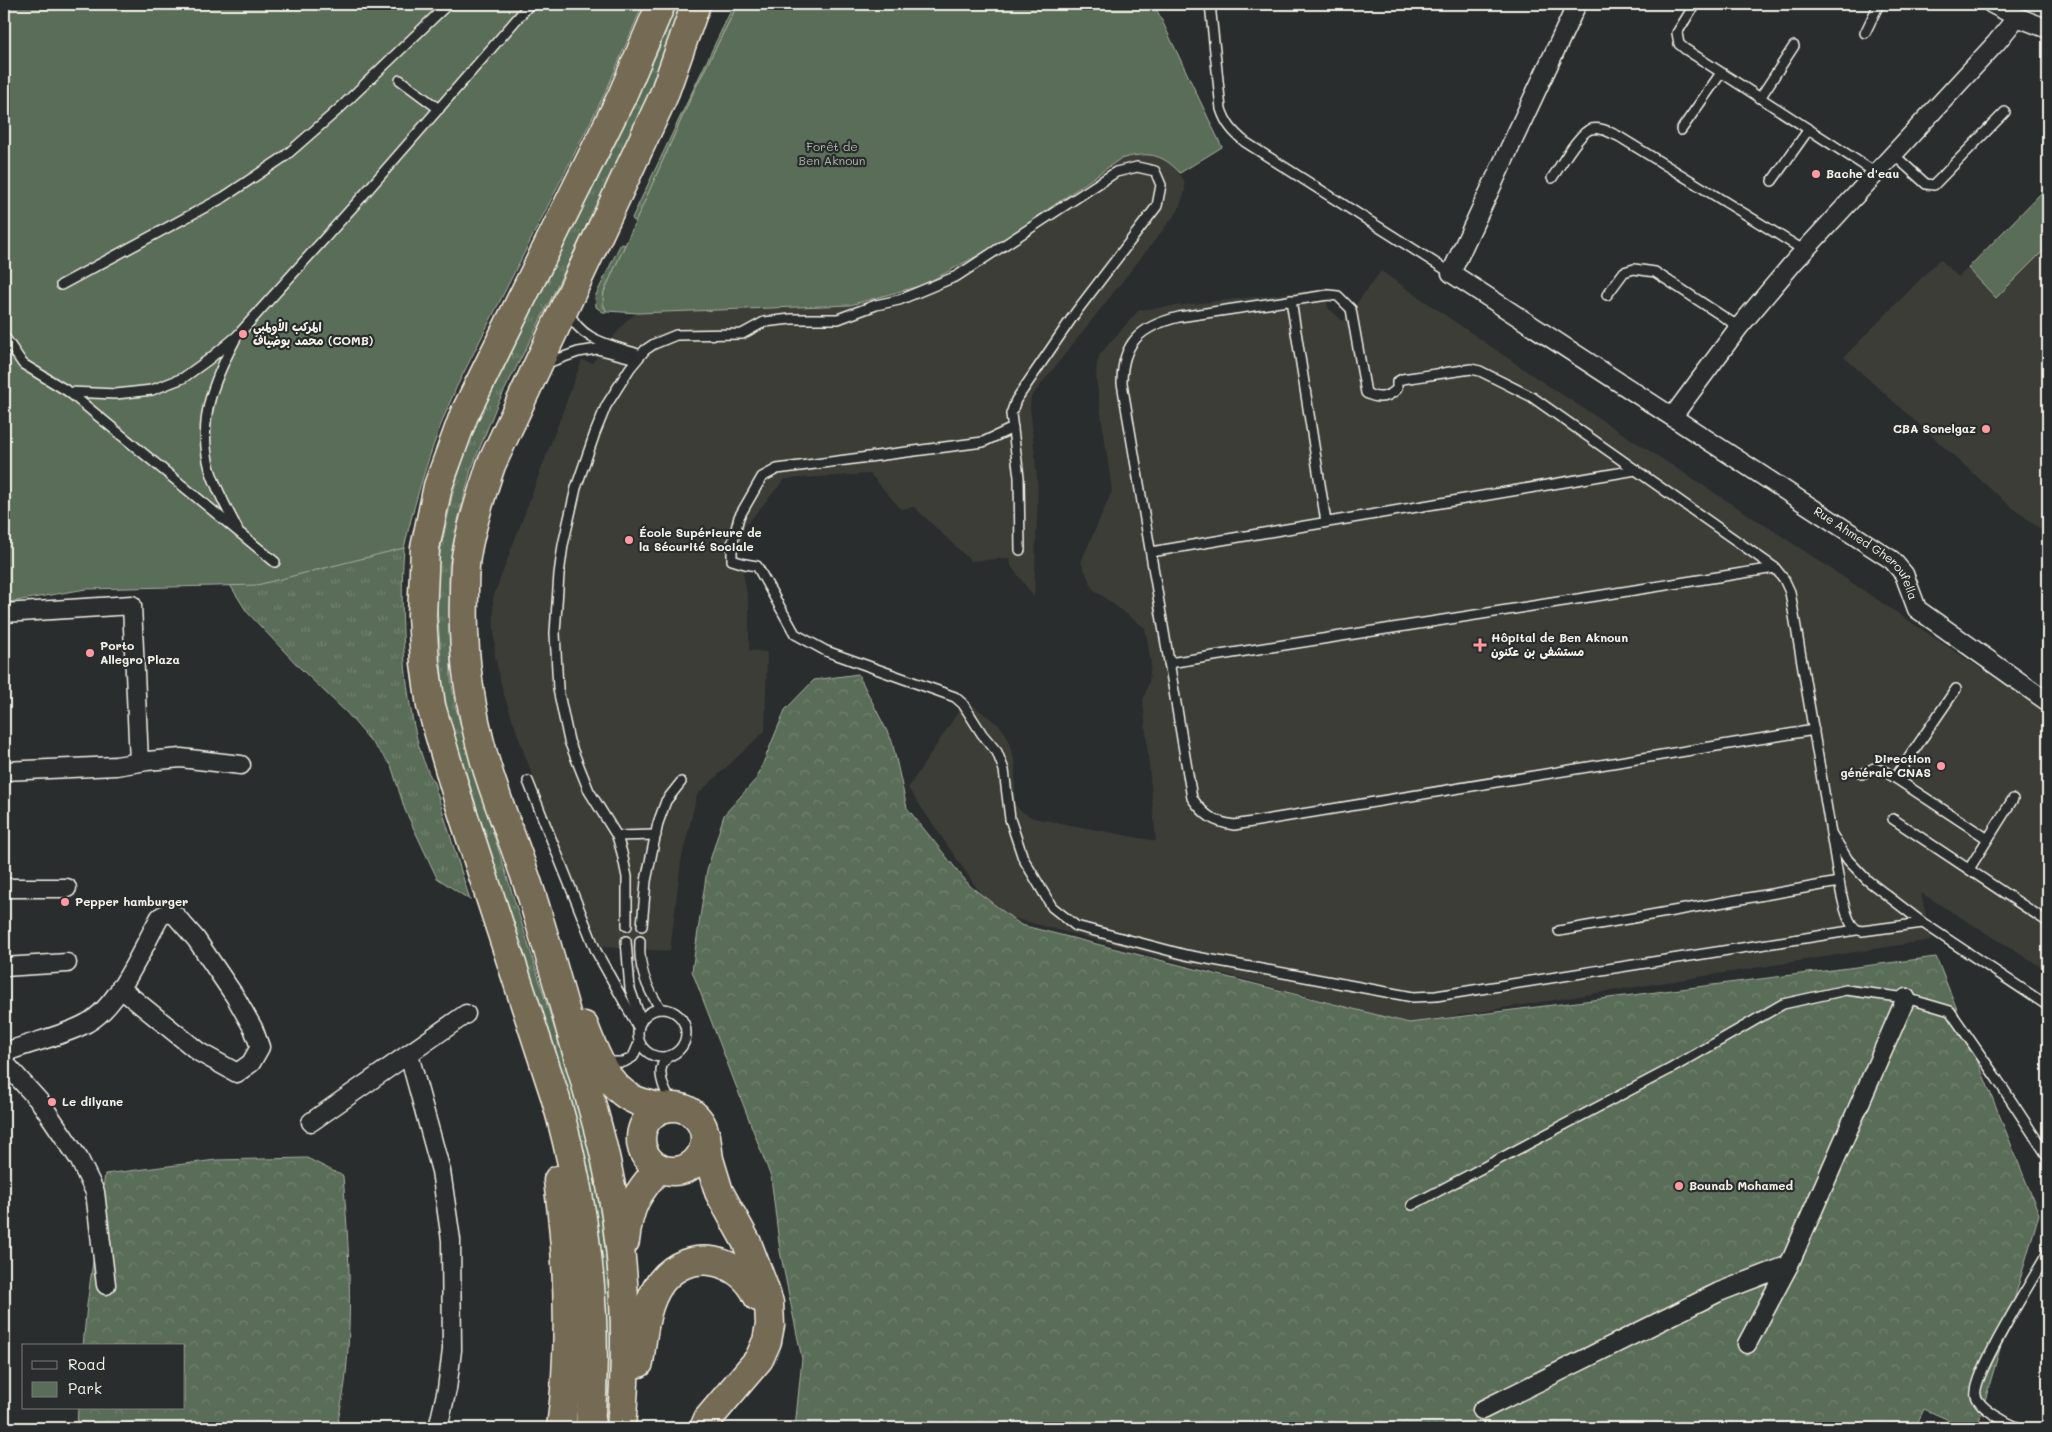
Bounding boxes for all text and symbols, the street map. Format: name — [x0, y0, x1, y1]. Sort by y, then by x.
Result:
park label: Forêt de Ben Aknoun — [798, 138, 866, 168]
place label: Bache d'eau — [1826, 165, 1899, 181]
marker: Bache d'eau — [1810, 168, 1822, 180]
place label: المركب الأولمبي محمد بوضياف (COMB) — [253, 318, 373, 349]
marker: المركب الأولمبي محمد بوضياف (COMB) — [237, 328, 249, 340]
place label: CBA Sonelgaz — [1893, 420, 1976, 436]
marker: CBA Sonelgaz — [1980, 423, 1992, 435]
street label: Rue Ahmed Gheroufella — [1811, 502, 1922, 602]
place label: École Supérieure de la Sécurité Sociale — [639, 524, 762, 554]
marker: École Supérieure de la Sécurité Sociale — [623, 534, 635, 546]
place label: Hôpital de Ben Aknoun مستشفى بن عكنون — [1491, 629, 1628, 660]
place label: Porto Allegro Plaza — [100, 637, 180, 667]
marker: Hôpital de Ben Aknoun مستشفى بن عكنون — [1473, 638, 1487, 652]
marker: Porto Allegro Plaza — [84, 647, 96, 659]
place label: Direction générale CNAS — [1840, 750, 1931, 780]
marker: Direction générale CNAS — [1935, 760, 1947, 772]
place label: Pepper hamburger — [75, 893, 188, 909]
marker: Pepper hamburger — [59, 896, 71, 908]
place label: Le dilyane — [62, 1093, 123, 1109]
marker: Le dilyane — [46, 1096, 58, 1108]
place label: Bounab Mohamed — [1689, 1177, 1793, 1193]
marker: Bounab Mohamed — [1673, 1180, 1685, 1192]
legend — [22, 1344, 185, 1410]
text: Road — [68, 1354, 105, 1374]
text: Park — [68, 1378, 102, 1398]

